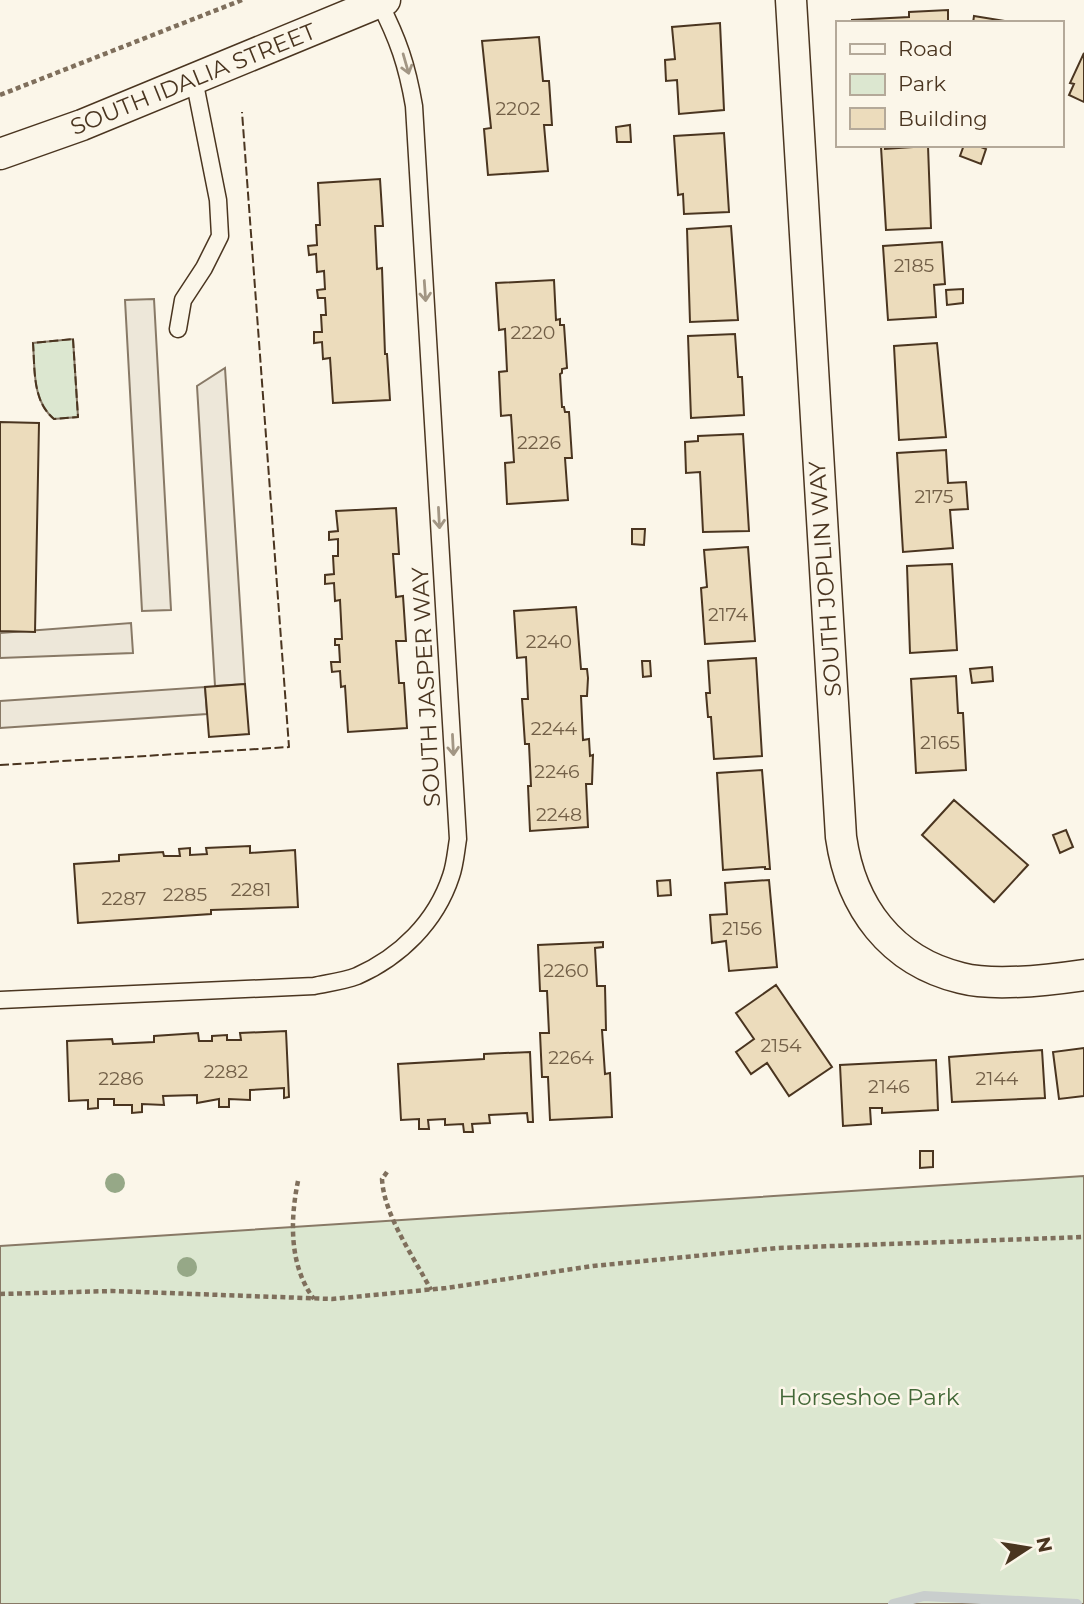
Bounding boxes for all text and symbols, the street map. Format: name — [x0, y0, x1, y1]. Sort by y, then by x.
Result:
street label: SOUTH IDALIA STREET — [66, 17, 321, 141]
legend — [836, 21, 1063, 147]
text: Road — [898, 36, 953, 61]
one-way arrow — [400, 52, 413, 75]
text: Park — [898, 71, 946, 96]
house number: 2202 — [496, 97, 541, 120]
text: Building — [898, 106, 988, 131]
house number: 2185 — [894, 254, 935, 277]
one-way arrow — [419, 279, 432, 301]
house number: 2220 — [511, 321, 555, 344]
house number: 2226 — [517, 431, 561, 454]
street label: SOUTH JOPLIN WAY — [803, 460, 847, 698]
house number: 2175 — [914, 485, 954, 508]
one-way arrow — [433, 506, 446, 528]
street label: SOUTH JASPER WAY — [406, 566, 446, 808]
house number: 2174 — [708, 603, 749, 626]
house number: 2240 — [526, 630, 572, 653]
house number: 2244 — [531, 717, 578, 740]
house number: 2165 — [920, 731, 960, 754]
one-way arrow — [446, 733, 459, 756]
house number: 2246 — [534, 760, 580, 783]
house number: 2248 — [536, 803, 582, 826]
house number: 2281 — [231, 878, 271, 901]
house number: 2285 — [163, 883, 207, 906]
house number: 2287 — [102, 887, 146, 910]
house number: 2156 — [722, 917, 762, 940]
house number: 2260 — [543, 959, 589, 982]
house number: 2154 — [761, 1034, 802, 1057]
house number: 2264 — [548, 1046, 594, 1069]
house number: 2282 — [204, 1060, 248, 1083]
house number: 2286 — [98, 1067, 144, 1090]
house number: 2144 — [976, 1067, 1019, 1090]
house number: 2146 — [868, 1075, 910, 1098]
park label: Horseshoe Park — [778, 1383, 960, 1411]
north arrow — [993, 1513, 1063, 1583]
text: N — [1031, 1535, 1057, 1554]

